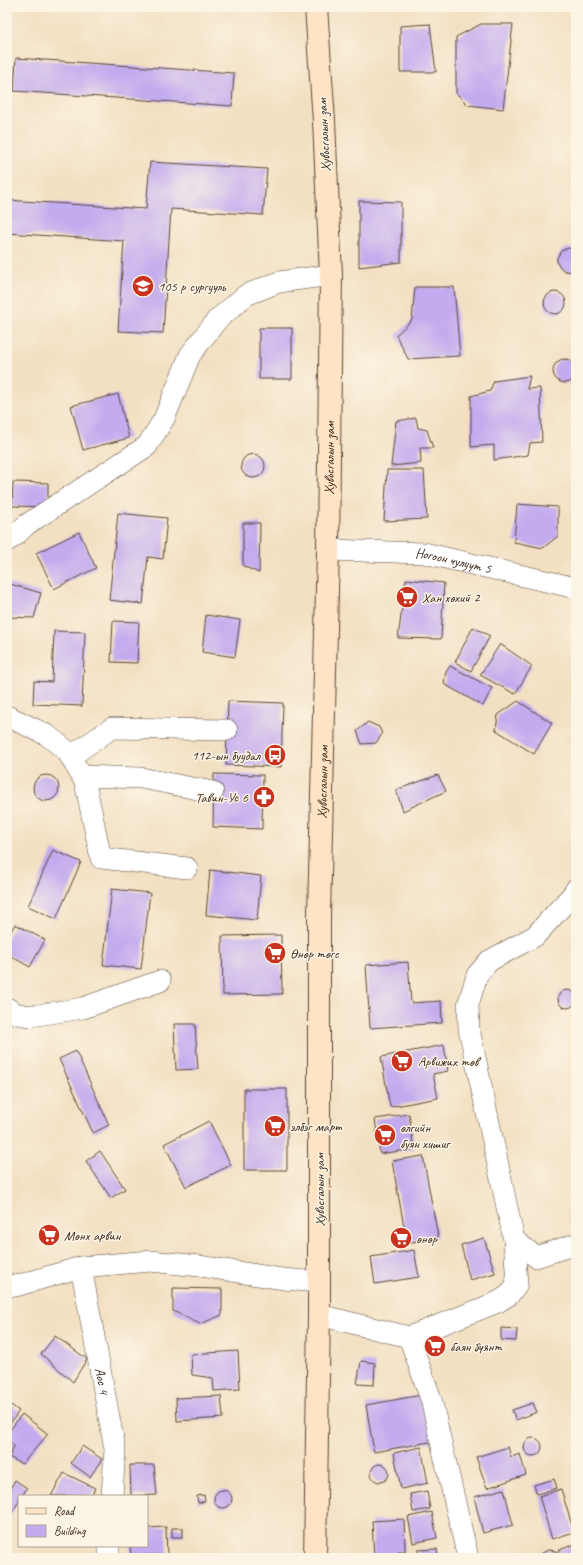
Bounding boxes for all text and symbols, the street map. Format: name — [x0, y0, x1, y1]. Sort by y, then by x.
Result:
street label: Хувьсгалын зам — [314, 96, 334, 172]
school or university icon: 105 р сургууль — [130, 273, 156, 299]
place label: 105 р сургууль — [158, 278, 227, 295]
street label: Хувьсгалын зам — [320, 420, 338, 495]
street label: Ногоон чулуут 5 — [415, 544, 494, 577]
supermarket icon: Хан хөхий 2 — [394, 584, 420, 610]
place label: Хан хөхий 2 — [422, 589, 481, 606]
bus stop icon: 112-ын буудал — [262, 742, 288, 768]
street label: Хувьсгалын зам — [313, 744, 332, 819]
place label: 112-ын буудал — [191, 747, 261, 764]
pharmacy icon: Тавин-Ус 6 — [251, 784, 277, 810]
place label: Тавин-Ус 6 — [195, 789, 249, 806]
supermarket icon: Өнөр төгс — [262, 940, 288, 966]
place label: Өнөр төгс — [290, 945, 340, 962]
supermarket icon: Арвижих төв — [389, 1048, 415, 1074]
place label: Арвижих төв — [418, 1053, 482, 1070]
supermarket icon: элбэг март — [262, 1113, 288, 1139]
place label: элбэг март — [290, 1118, 342, 1135]
place label: өлгийн буян хишиг — [400, 1119, 451, 1152]
supermarket icon: өлгийн буян хишиг — [372, 1122, 398, 1148]
street label: Хувьсгалын зам — [311, 1152, 328, 1227]
supermarket icon: Мөнх арвин — [36, 1222, 62, 1248]
supermarket icon: өнөр — [388, 1225, 414, 1251]
place label: Мөнх арвин — [64, 1227, 122, 1244]
place label: өнөр — [416, 1230, 438, 1247]
supermarket icon: баян буянт — [422, 1333, 448, 1359]
place label: баян буянт — [450, 1338, 503, 1355]
street label: Аос 4 — [91, 1366, 113, 1397]
legend — [18, 1495, 148, 1547]
text: Road — [54, 1503, 76, 1519]
text: Building — [54, 1523, 86, 1539]

